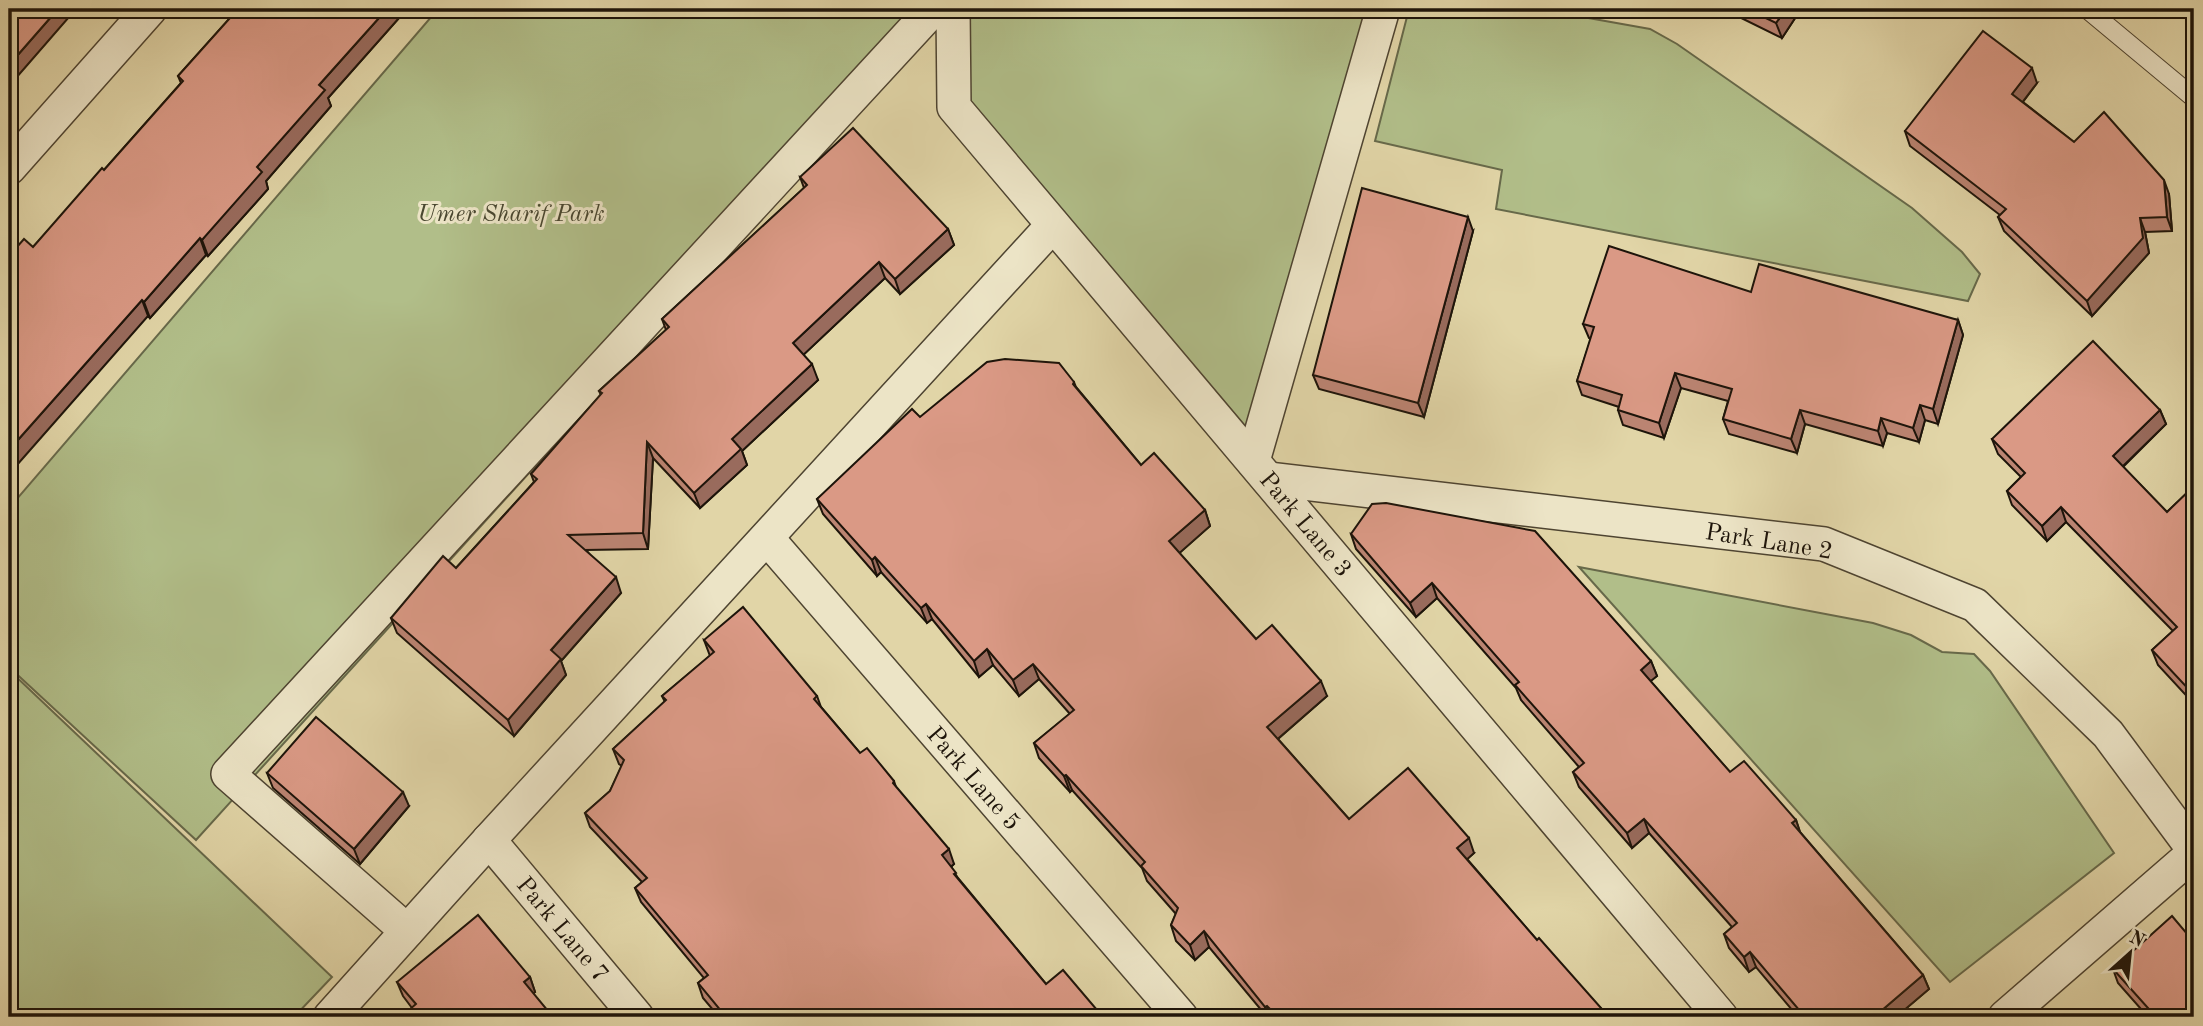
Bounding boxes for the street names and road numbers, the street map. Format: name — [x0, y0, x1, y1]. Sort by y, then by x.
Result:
street label: Park Lane 3 — [1254, 468, 1355, 582]
street label: Park Lane 2 — [1703, 521, 1834, 565]
street label: Park Lane 5 — [921, 723, 1024, 836]
street label: Park Lane 7 — [511, 873, 612, 987]

